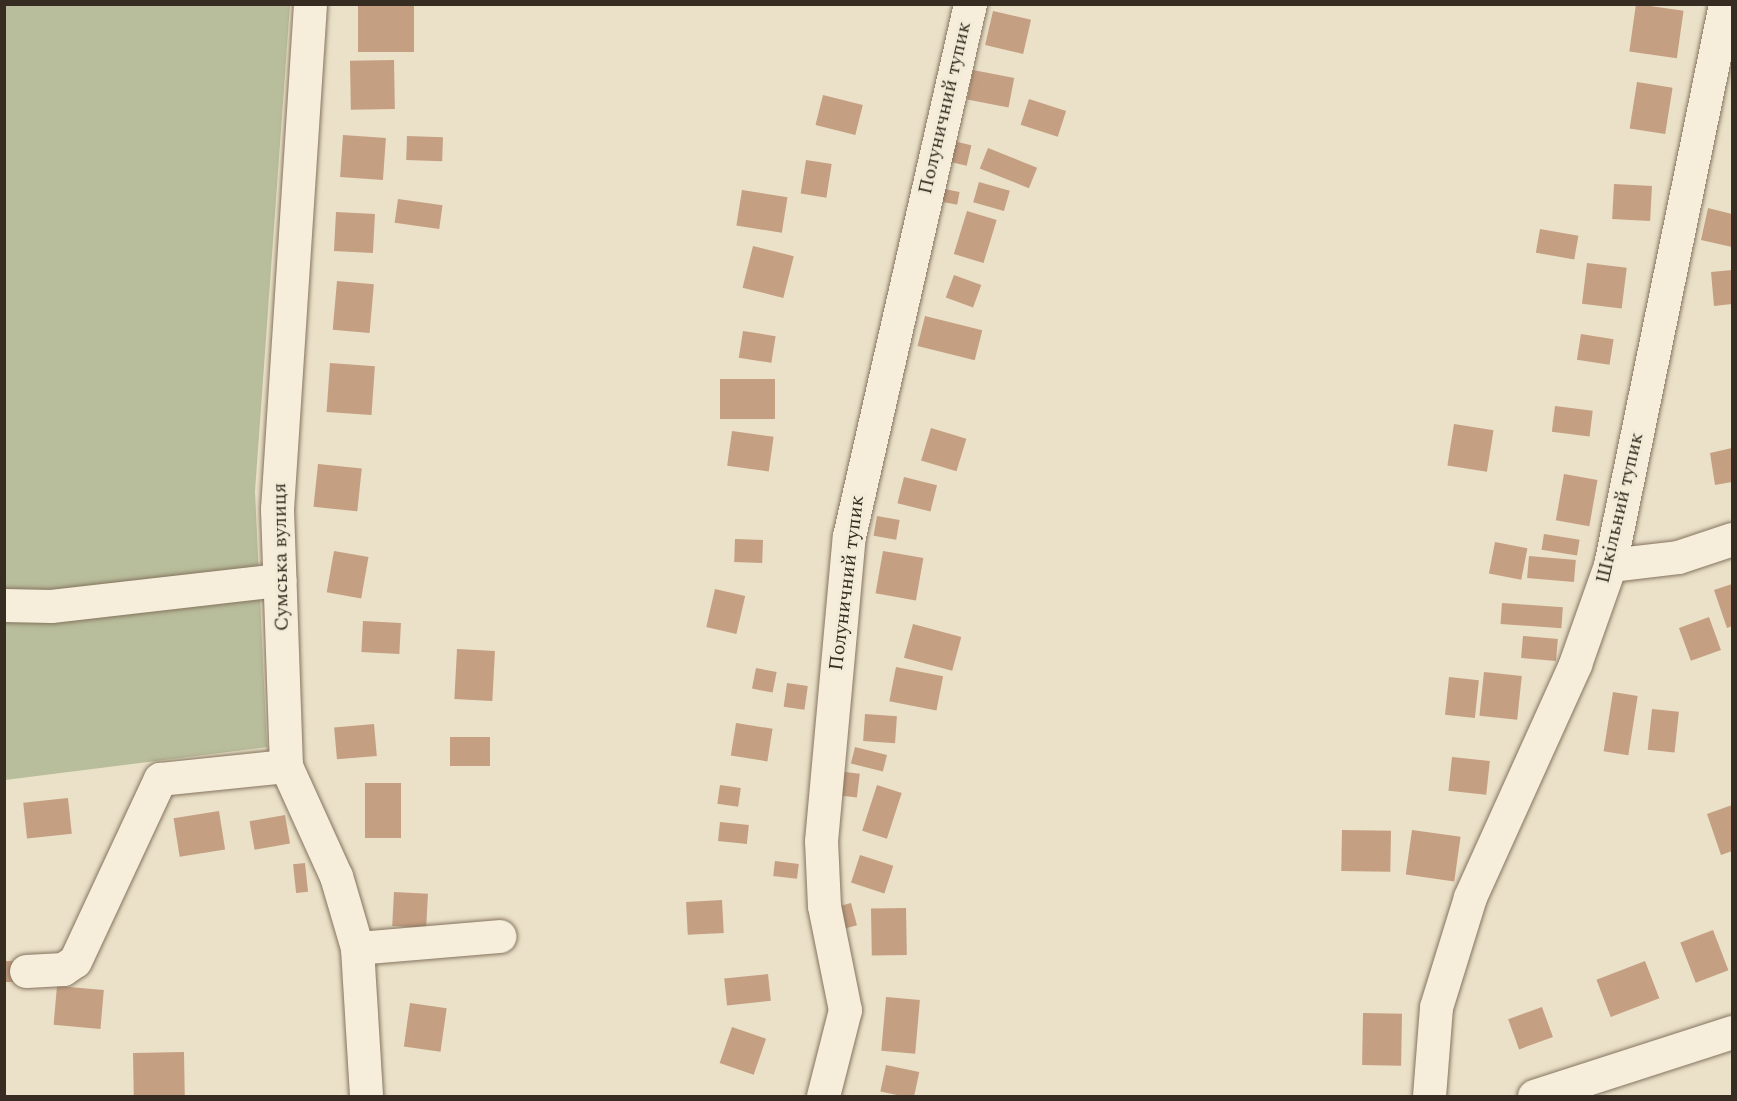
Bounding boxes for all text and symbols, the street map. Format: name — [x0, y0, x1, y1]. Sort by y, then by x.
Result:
street label: Полуничний тупик — [913, 19, 977, 197]
street label: Шкільний тупик — [1591, 430, 1649, 586]
street label: Сумська вулиця — [268, 483, 294, 631]
street label: Полуничний тупик — [824, 494, 870, 672]

